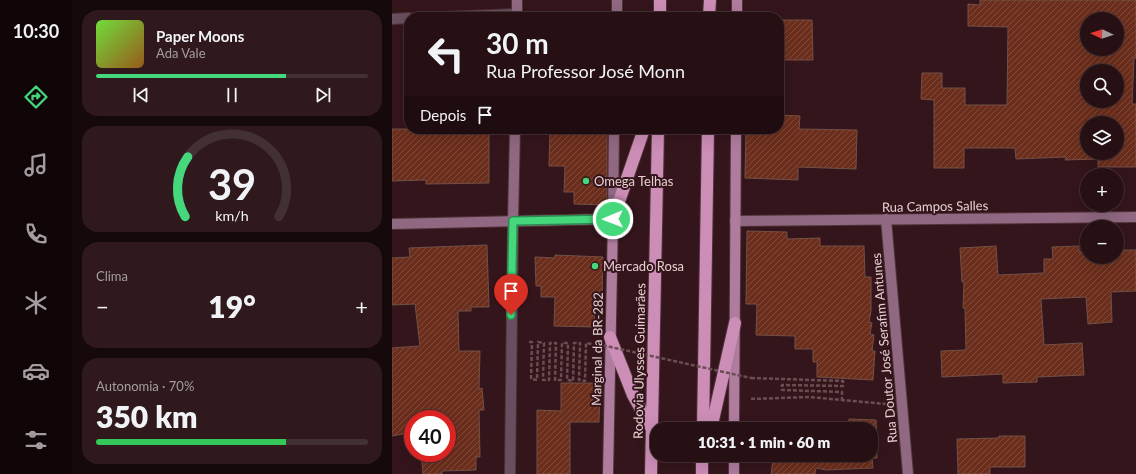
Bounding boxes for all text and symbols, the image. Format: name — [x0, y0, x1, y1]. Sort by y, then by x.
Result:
north arrow — [1080, 12, 1124, 56]
map controls — [1080, 12, 1124, 264]
text: 10:30 — [13, 20, 59, 42]
text: 30 m — [486, 26, 549, 60]
text: Paper Moons — [156, 27, 244, 45]
icon: left — [420, 28, 472, 80]
text: Ada Vale — [156, 45, 206, 61]
text: Rua Professor José Monn — [486, 60, 685, 82]
button: search — [1080, 64, 1124, 108]
icon: directions — [22, 83, 50, 111]
icon: previous — [130, 84, 152, 106]
icon: pause — [221, 84, 243, 106]
icon: next — [312, 84, 334, 106]
icon: arrive — [474, 104, 496, 126]
text: Depois — [420, 106, 466, 124]
button: layers — [1080, 116, 1124, 160]
icon: music — [22, 151, 50, 179]
text: 39 — [208, 159, 256, 209]
button: + — [1080, 168, 1124, 212]
place label: Omega Telhas — [594, 173, 674, 189]
marker: Omega Telhas — [581, 176, 591, 186]
street label: Rua Campos Salles — [882, 197, 989, 215]
position arrow — [592, 198, 634, 240]
text: km/h — [215, 207, 249, 224]
icon: phone — [22, 220, 50, 248]
button: − — [1080, 220, 1124, 264]
street label: Rua Doutor José Serafim Antunes — [868, 252, 900, 444]
place label: Mercado Rosa — [603, 258, 684, 274]
marker: Mercado Rosa — [590, 261, 600, 271]
text: Clima — [96, 268, 128, 284]
pin — [494, 274, 528, 315]
icon: arrive — [500, 280, 522, 302]
street label: Rodovia Ulysses Guimarães — [630, 283, 648, 439]
text: 19° — [208, 288, 256, 324]
icon: climate — [22, 289, 50, 317]
street label: Marginal da BR-282 — [588, 292, 606, 406]
text: − — [96, 293, 109, 320]
text: + — [355, 293, 368, 320]
icon: car — [22, 357, 50, 385]
text: Autonomia · 70% — [96, 378, 194, 394]
text: 350 km — [96, 398, 197, 434]
speed limit sign: 40 — [404, 410, 456, 462]
icon: filters — [22, 426, 50, 454]
text: 10:31 · 1 min · 60 m — [698, 433, 830, 451]

